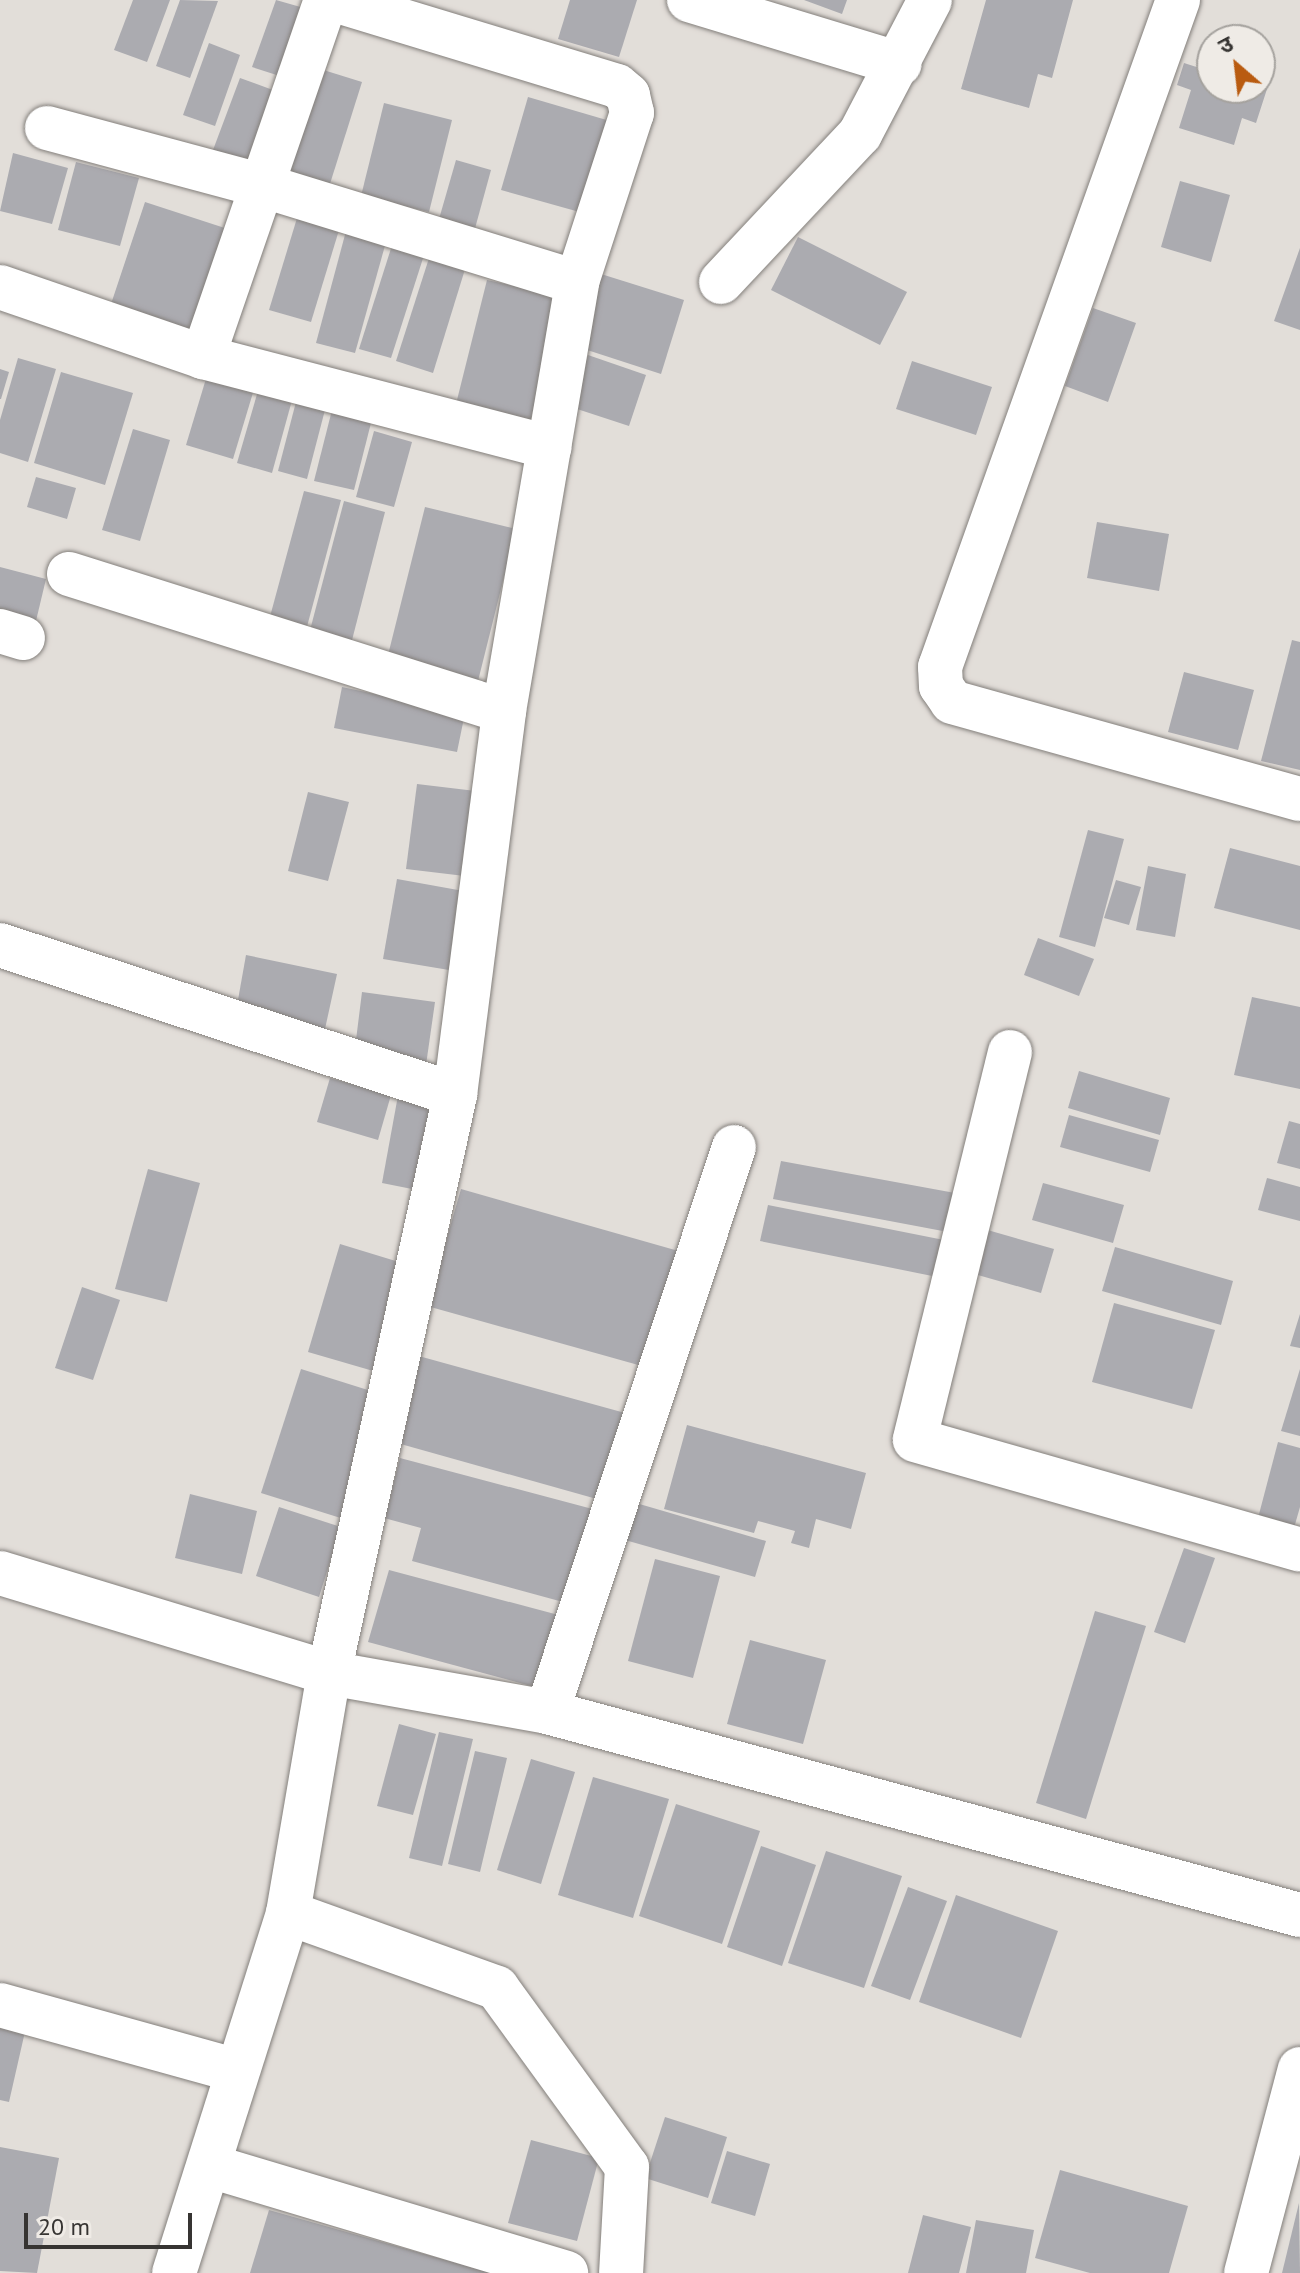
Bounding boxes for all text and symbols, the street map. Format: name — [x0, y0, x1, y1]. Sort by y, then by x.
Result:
north arrow — [1196, 24, 1276, 104]
text: उ — [1213, 29, 1238, 60]
scale bar — [28, 2197, 196, 2247]
text: 20 m — [38, 2211, 90, 2242]

